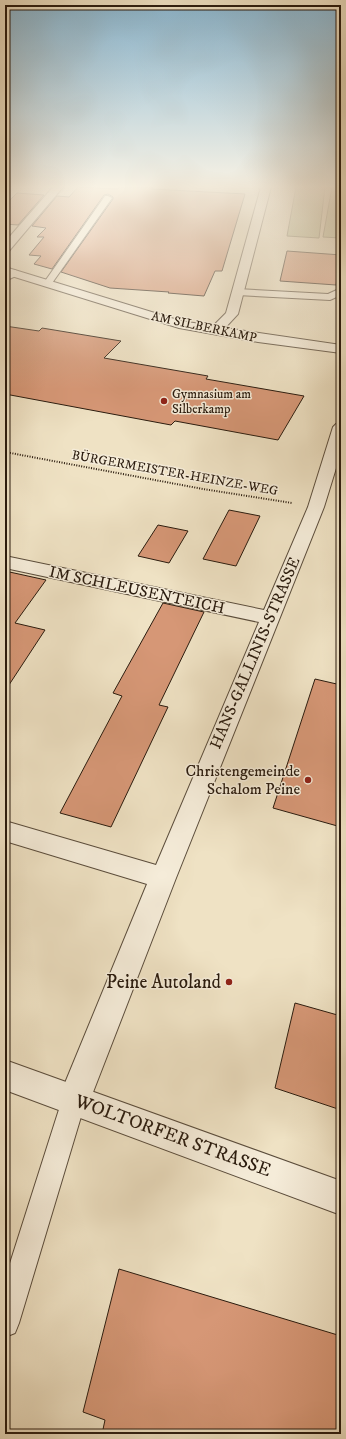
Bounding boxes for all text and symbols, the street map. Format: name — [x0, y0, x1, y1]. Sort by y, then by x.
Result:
street label: AM SILBERKAMP — [150, 308, 259, 346]
place label: Gymnasium am Silberkamp — [172, 386, 251, 417]
marker: Gymnasium am Silberkamp — [159, 396, 169, 406]
street label: BÜRGERMEISTER-HEINZE-WEG — [71, 446, 280, 499]
street label: HANS-GALLINIS-STRASSE — [205, 554, 305, 752]
street label: IM SCHLEUSENTEICH — [47, 562, 227, 618]
place label: Christengemeinde Schalom Peine — [185, 761, 300, 799]
marker: Christengemeinde Schalom Peine — [303, 775, 313, 785]
place label: Peine Autoland — [106, 971, 222, 994]
marker: Peine Autoland — [224, 977, 234, 987]
street label: WOLTORFER STRASSE — [71, 1089, 274, 1182]

